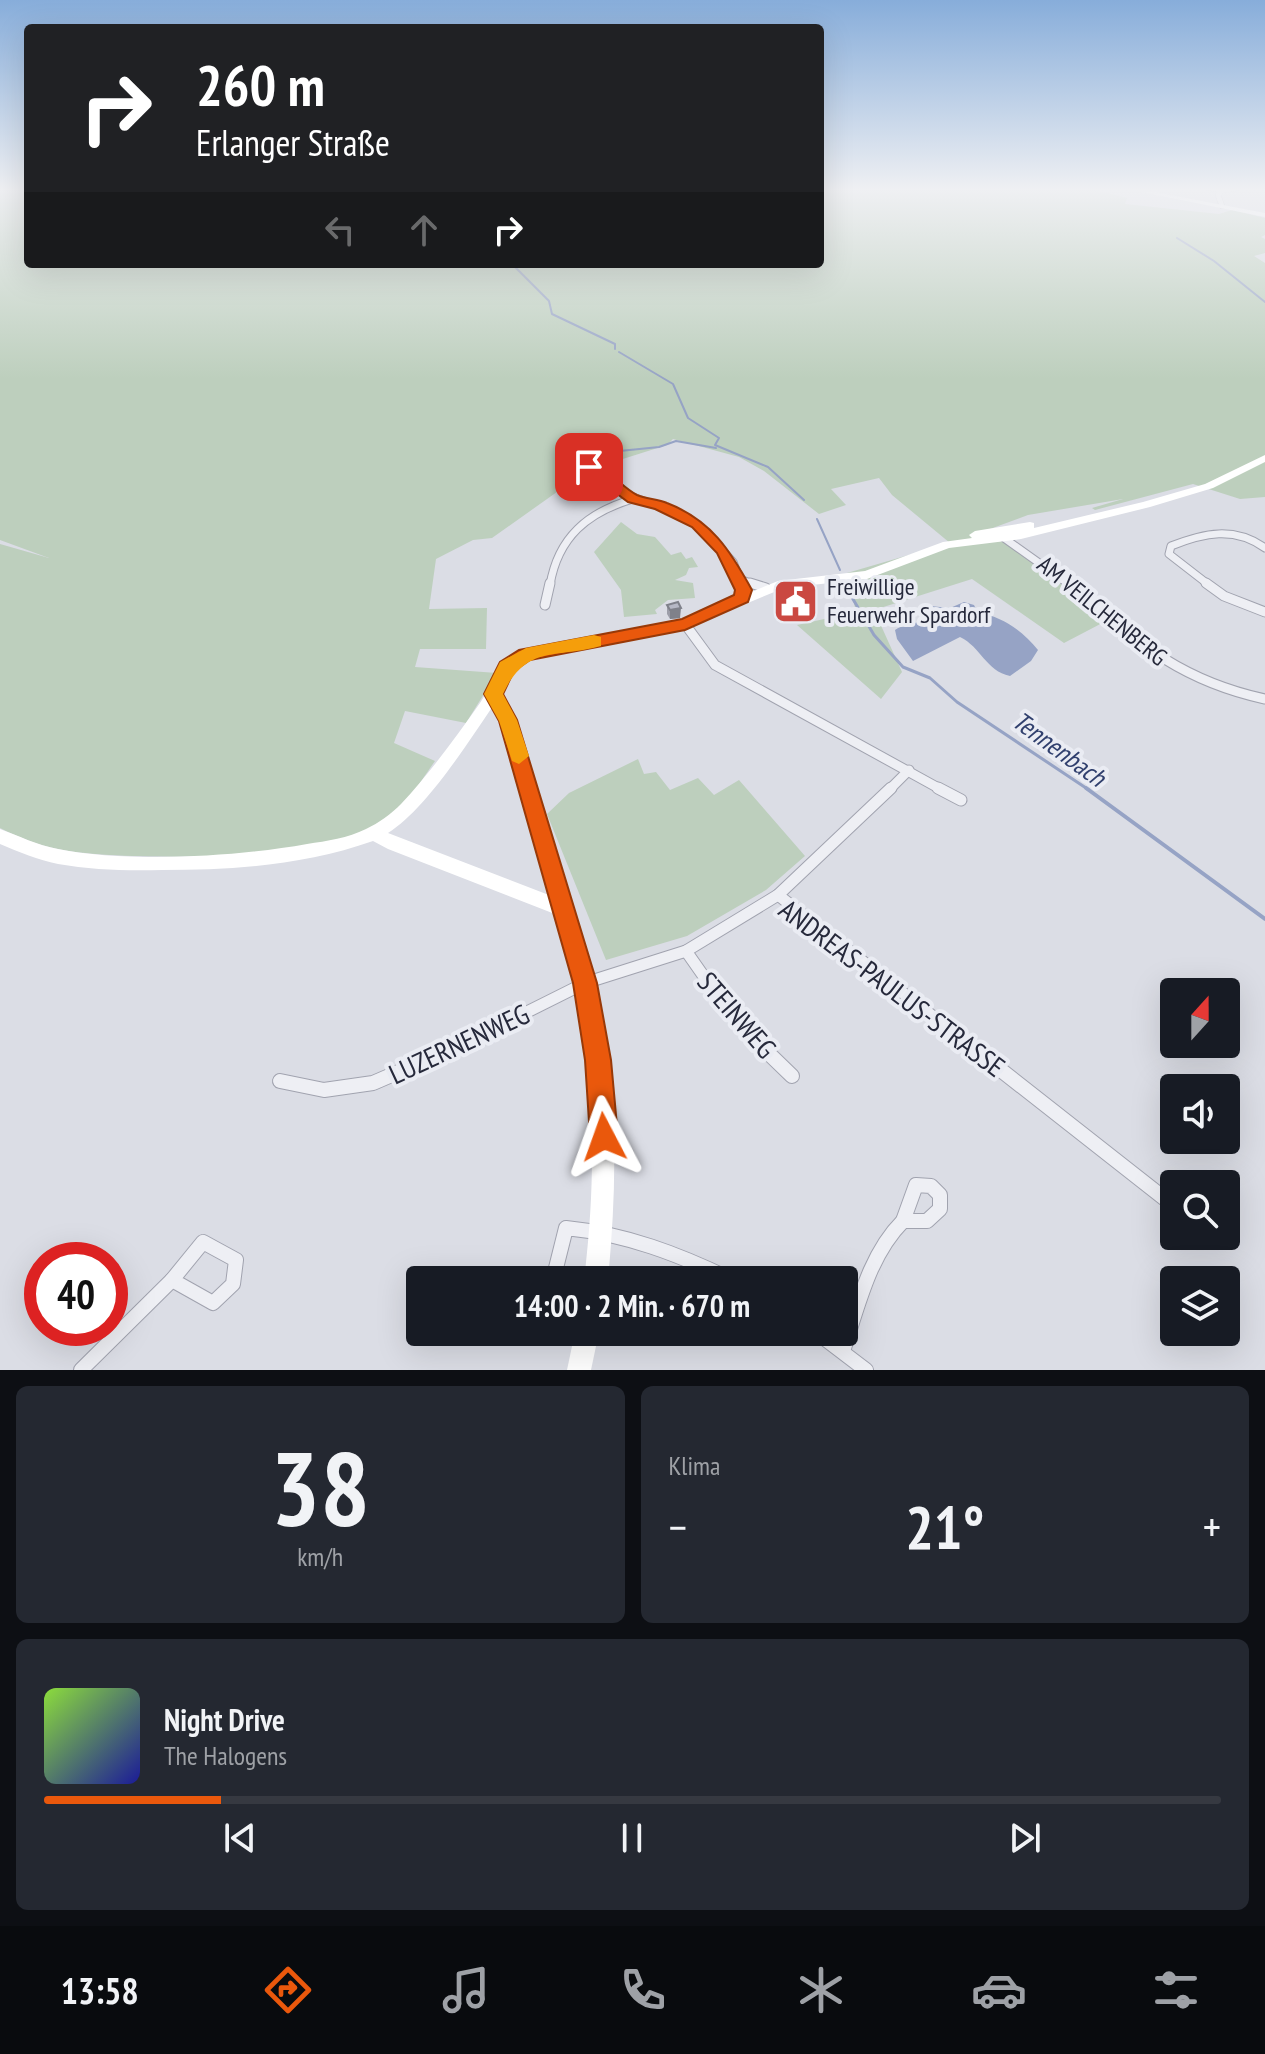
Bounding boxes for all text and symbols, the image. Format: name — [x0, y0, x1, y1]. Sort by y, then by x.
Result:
text: 260 m — [196, 49, 325, 121]
icon: right — [64, 56, 168, 160]
text: Erlanger Straße — [196, 119, 390, 166]
icon: left — [318, 208, 362, 252]
icon: ahead — [402, 208, 446, 252]
icon: right — [486, 208, 530, 252]
pin — [555, 433, 623, 501]
icon: arrive — [567, 445, 611, 489]
street label: AM VEILCHENBERG — [1031, 549, 1173, 672]
place label: Freiwillige Feuerwehr Spardorf — [827, 571, 991, 630]
public building icon: Freiwillige Feuerwehr Spardorf — [772, 577, 820, 625]
water label: Tennenbach — [1006, 704, 1114, 794]
street label: ANDREAS-PAULUS-STRASSE — [772, 890, 1013, 1085]
street label: STEINWEG — [690, 964, 785, 1066]
north arrow — [1160, 978, 1240, 1058]
map controls — [1160, 978, 1240, 1346]
street label: LUZERNENWEG — [383, 995, 535, 1092]
button: sound — [1160, 1074, 1240, 1154]
position arrow — [562, 1095, 646, 1179]
button: search — [1160, 1170, 1240, 1250]
speed limit sign: 40 — [24, 1242, 128, 1346]
button: layers — [1160, 1266, 1240, 1346]
text: 14:00 · 2 Min. · 670 m — [514, 1286, 750, 1325]
text: 38 — [271, 1420, 370, 1555]
text: Klima — [669, 1449, 720, 1482]
text: 21° — [905, 1488, 984, 1566]
text: − — [669, 1498, 687, 1555]
text: + — [1203, 1498, 1221, 1555]
text: km/h — [297, 1540, 343, 1573]
text: Night Drive — [164, 1700, 285, 1739]
text: The Halogens — [164, 1739, 287, 1772]
icon: previous — [218, 1816, 262, 1860]
icon: pause — [610, 1816, 654, 1860]
icon: next — [1003, 1816, 1047, 1860]
icon: directions — [260, 1962, 316, 2018]
icon: music — [438, 1962, 494, 2018]
icon: phone — [615, 1962, 671, 2018]
icon: climate — [793, 1962, 849, 2018]
icon: car — [971, 1962, 1027, 2018]
icon: filters — [1148, 1962, 1204, 2018]
text: 13:58 — [61, 1967, 139, 2014]

